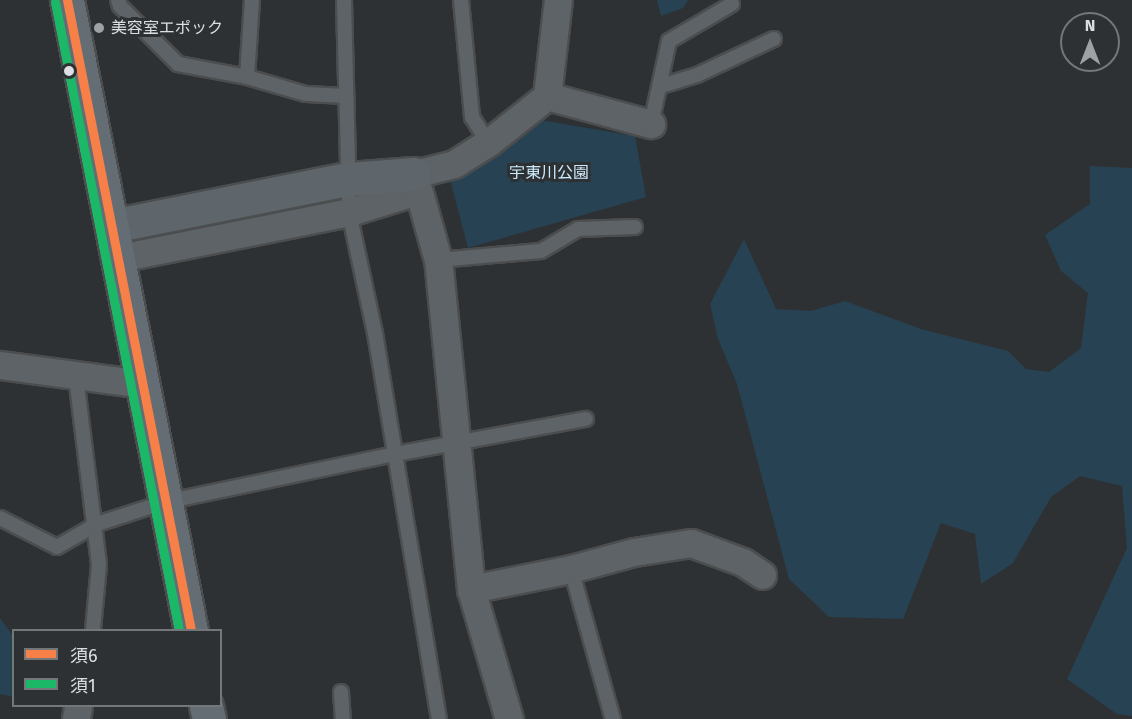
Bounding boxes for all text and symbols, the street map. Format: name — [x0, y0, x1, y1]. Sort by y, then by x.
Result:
north arrow — [1060, 12, 1120, 72]
text: N — [1085, 16, 1095, 35]
place label: 美容室エポック — [111, 18, 223, 38]
marker: 美容室エポック — [92, 21, 106, 35]
unlabelled marker — [63, 65, 75, 77]
park label: 宇東川公園 — [509, 163, 589, 183]
legend — [12, 629, 222, 707]
text: 須6 — [70, 645, 98, 667]
text: 須1 — [70, 675, 96, 697]

